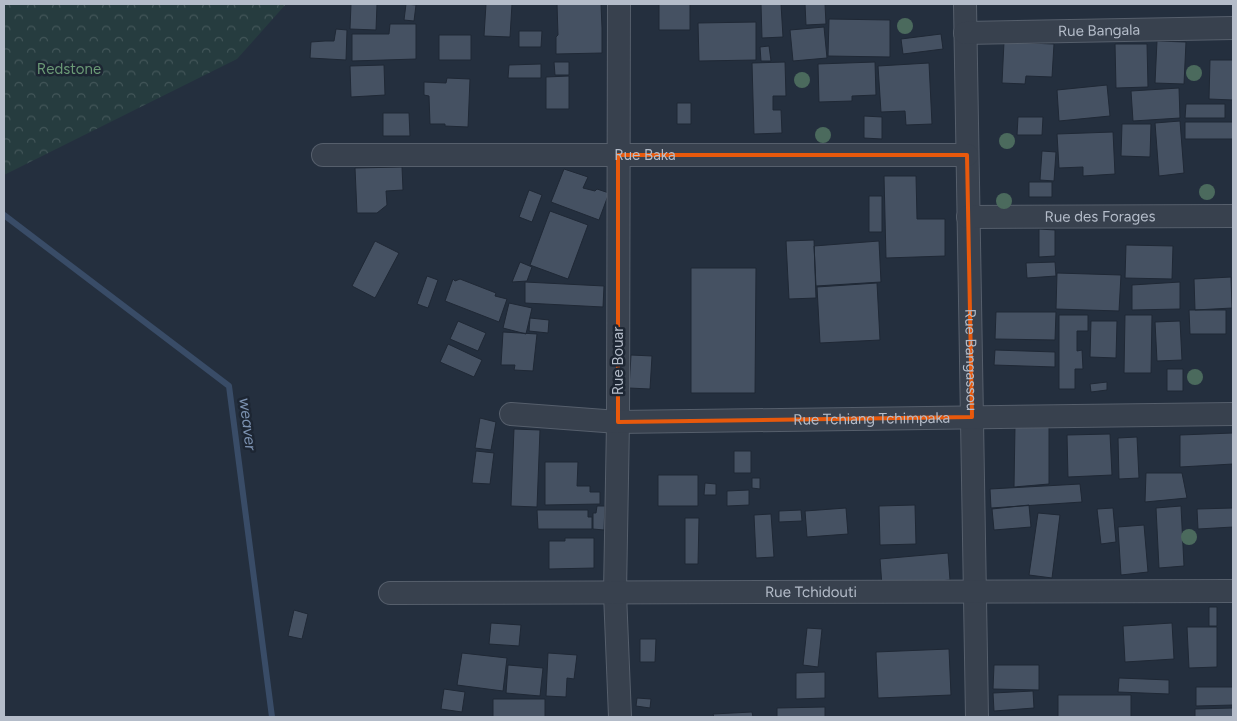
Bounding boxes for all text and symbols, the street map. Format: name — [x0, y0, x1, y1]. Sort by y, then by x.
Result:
street label: Rue Bangala — [1058, 21, 1140, 40]
park label: Redstone — [37, 60, 101, 78]
street label: Rue Baka — [614, 146, 676, 164]
street label: Rue des Forages — [1045, 207, 1155, 226]
street label: Rue Bangassou — [961, 309, 981, 411]
street label: Rue Bouar — [609, 327, 627, 395]
water label: weaver — [235, 397, 261, 452]
street label: Rue Tchiang Tchimpaka — [793, 409, 950, 429]
street label: Rue Tchidouti — [765, 583, 857, 601]

